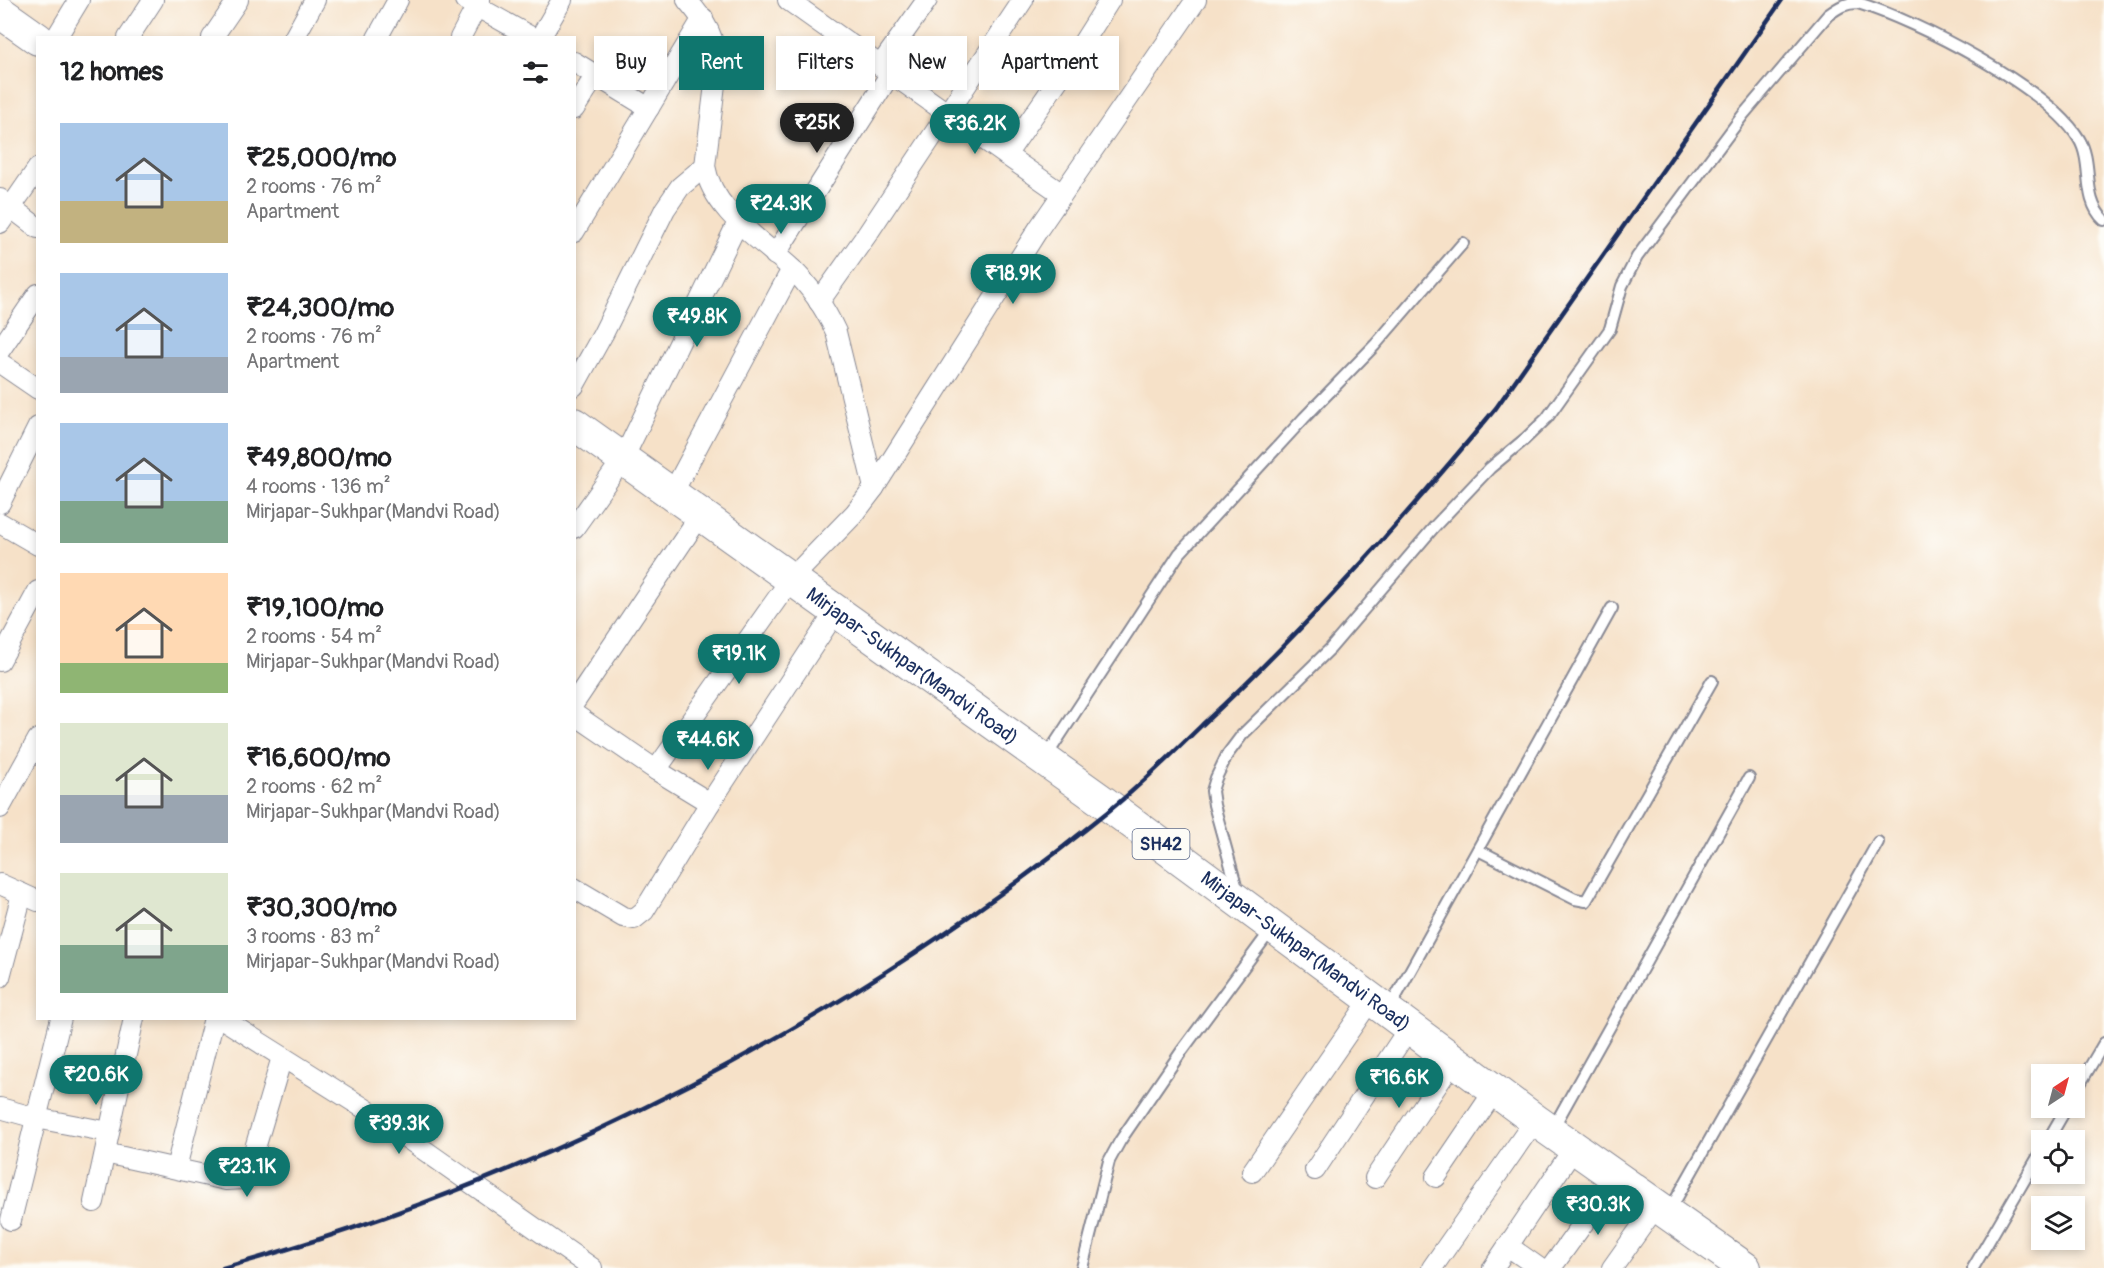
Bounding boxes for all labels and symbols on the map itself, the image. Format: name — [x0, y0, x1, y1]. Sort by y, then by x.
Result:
pin: ₹25K — [781, 103, 853, 154]
pin: ₹36.2K — [926, 104, 1024, 155]
pin: ₹24.3K — [732, 184, 830, 235]
pin: ₹18.9K — [964, 254, 1062, 305]
pin: ₹49.8K — [648, 297, 746, 348]
street label: Mirjapar-Sukhpar(Mandvi Road) — [801, 582, 1023, 750]
pin: ₹19.1K — [690, 634, 788, 685]
pin: ₹44.6K — [659, 720, 757, 771]
road number: SH42 — [1132, 829, 1190, 859]
street label: Mirjapar-Sukhpar(Mandvi Road) — [1196, 866, 1416, 1037]
pin: ₹20.6K — [47, 1055, 145, 1106]
pin: ₹16.6K — [1350, 1058, 1448, 1109]
north arrow — [2031, 1064, 2085, 1118]
pin: ₹39.3K — [350, 1104, 448, 1155]
pin: ₹23.1K — [198, 1147, 296, 1198]
pin: ₹30.3K — [1549, 1185, 1647, 1236]

